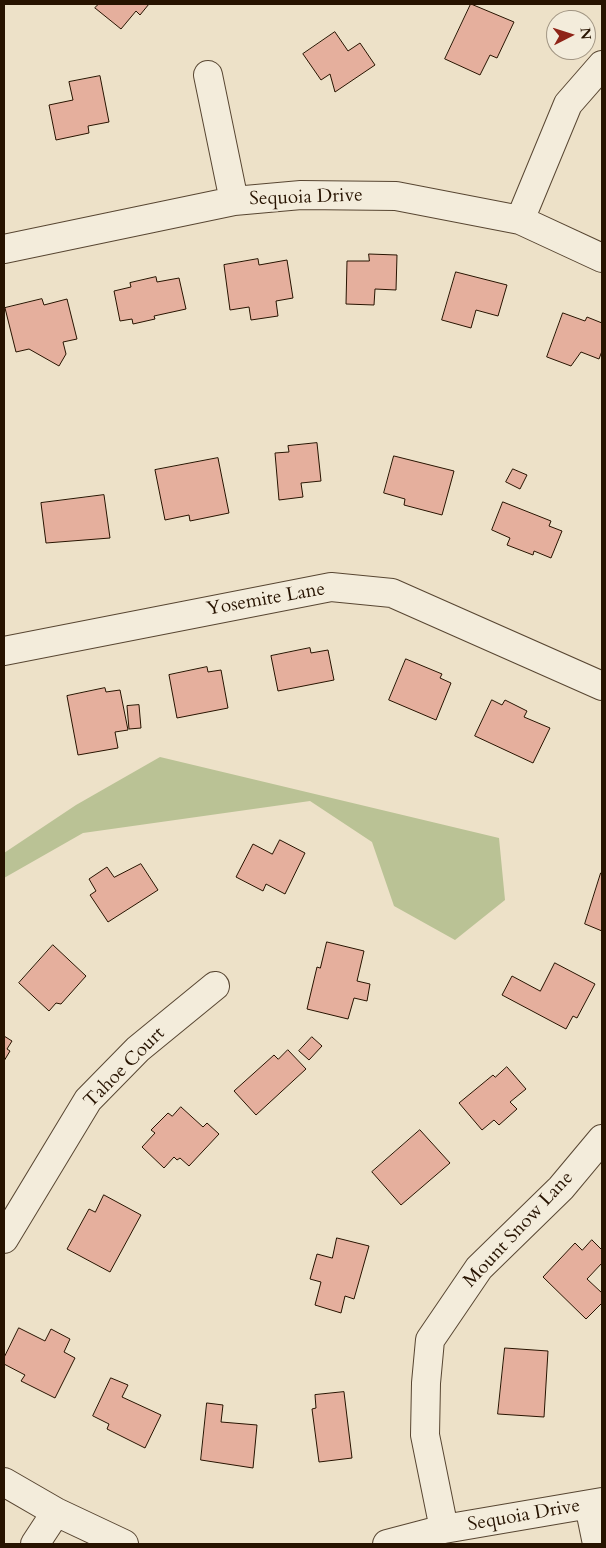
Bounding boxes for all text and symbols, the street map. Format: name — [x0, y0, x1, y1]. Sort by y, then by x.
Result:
north arrow — [546, 10, 596, 60]
text: N — [575, 27, 595, 41]
street label: Sequoia Drive — [249, 185, 363, 211]
street label: Yosemite Lane — [205, 578, 327, 622]
street label: Tahoe Court — [80, 1023, 170, 1113]
street label: Mount Snow Lane — [459, 1167, 579, 1293]
street label: Sequoia Drive — [466, 1495, 582, 1537]

